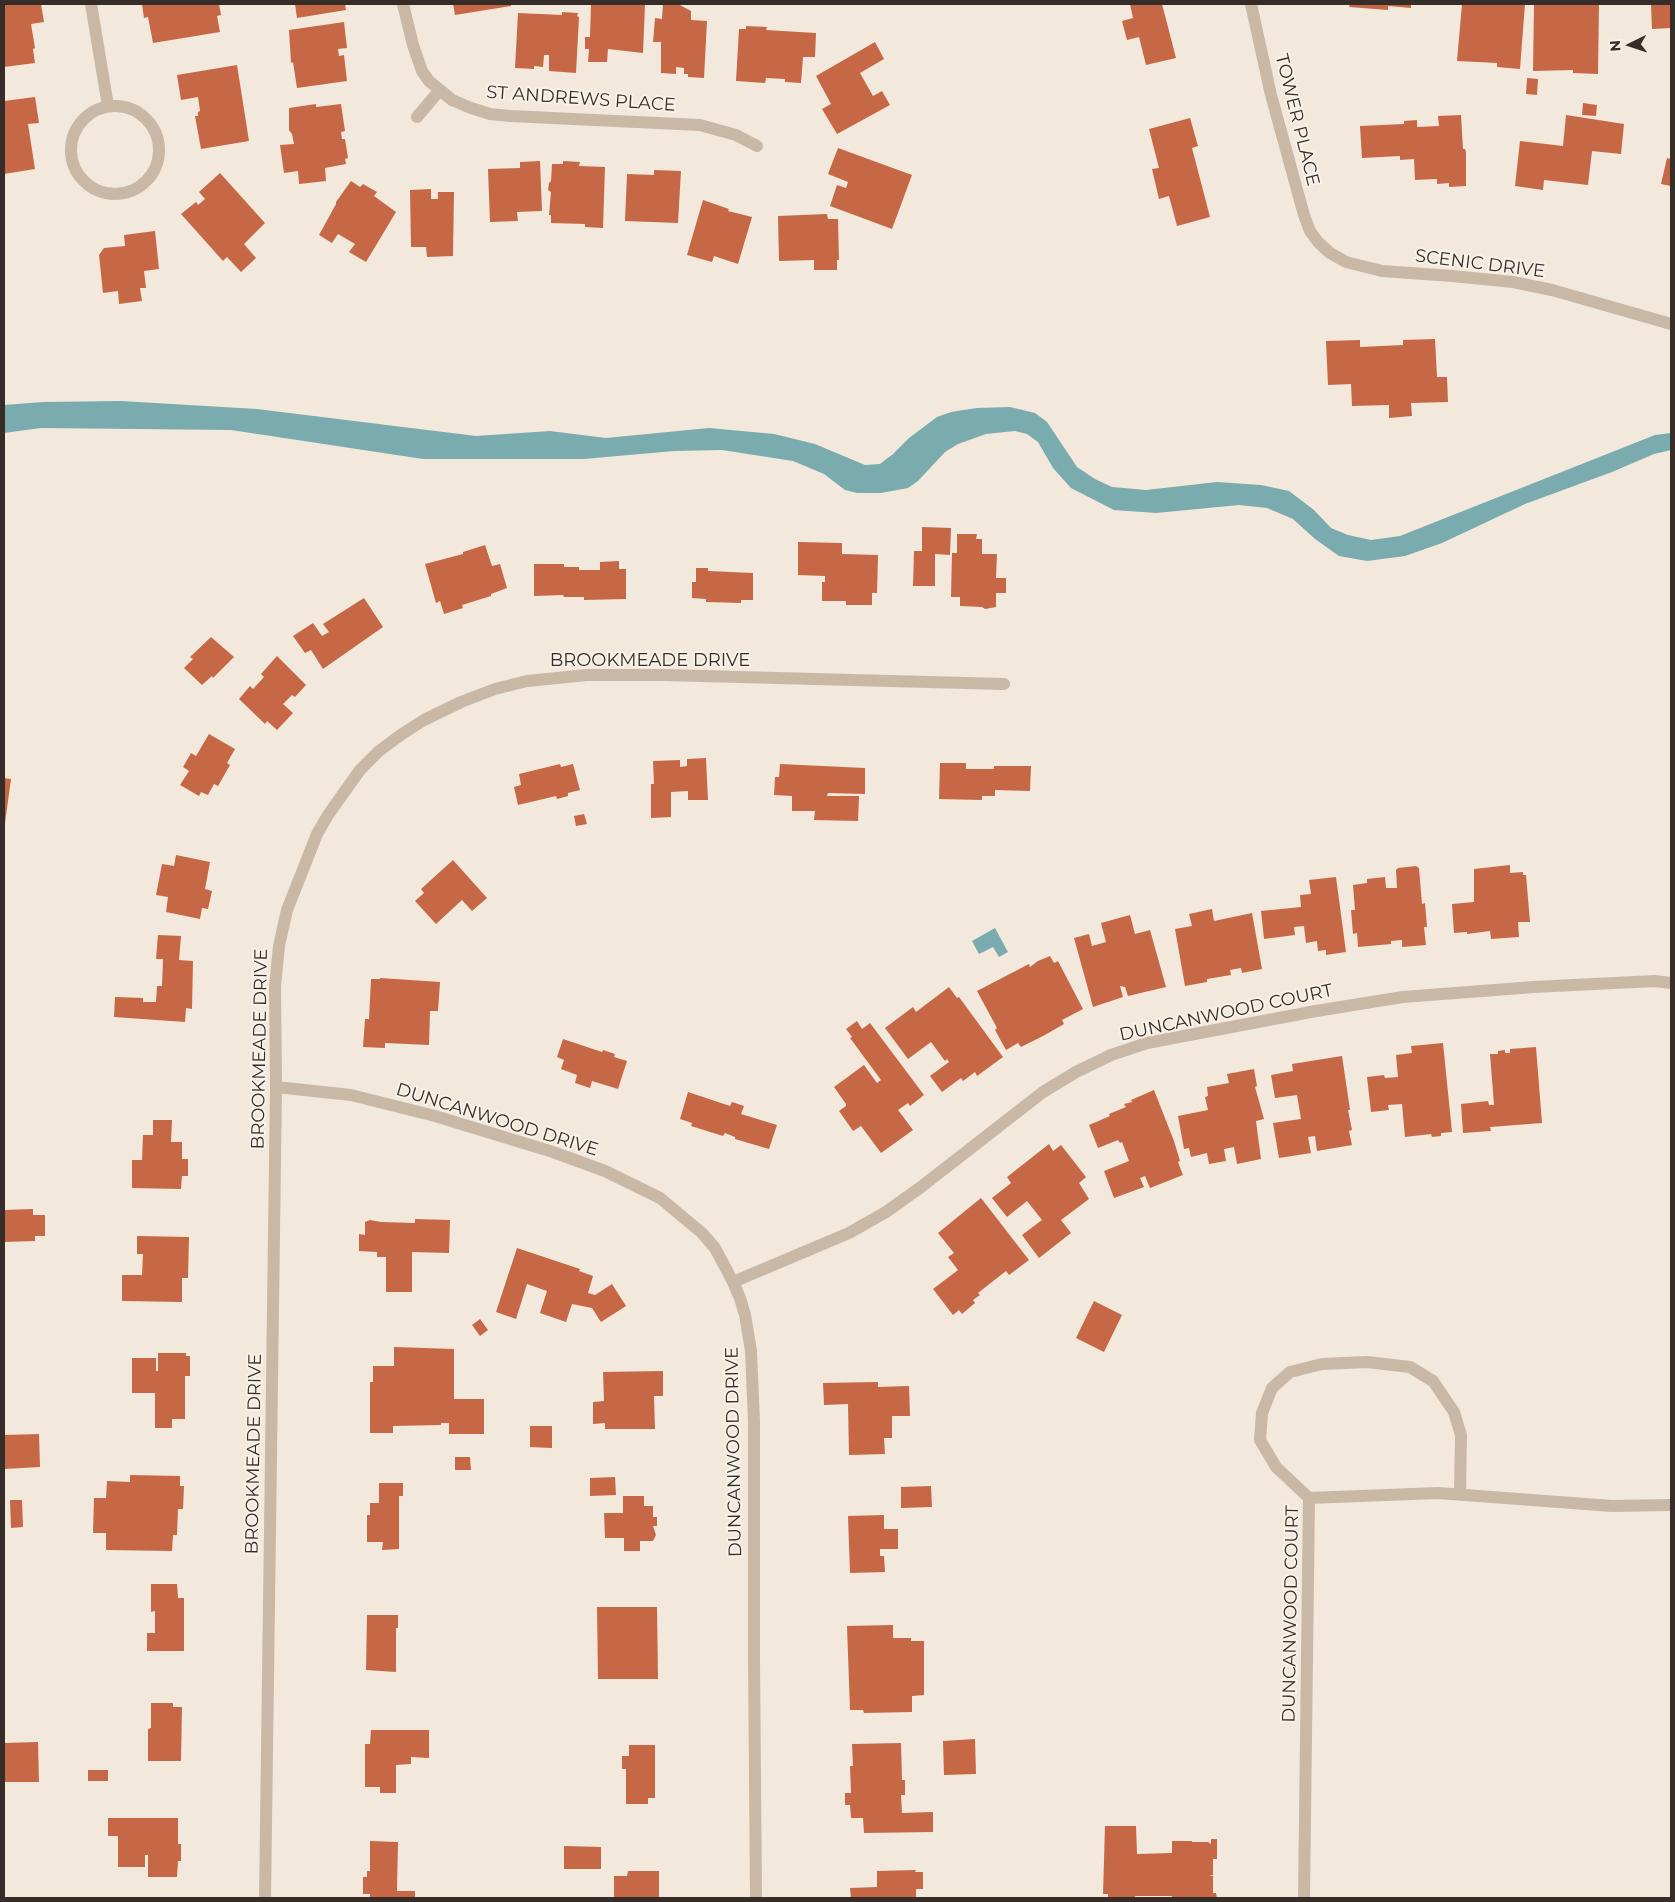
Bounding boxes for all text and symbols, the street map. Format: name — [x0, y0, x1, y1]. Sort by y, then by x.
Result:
north arrow — [1605, 20, 1655, 70]
text: N — [1606, 40, 1624, 52]
street label: TOWER PLACE — [1270, 52, 1324, 188]
street label: ST ANDREWS PLACE — [486, 82, 676, 116]
street label: SCENIC DRIVE — [1414, 245, 1546, 283]
street label: BROOKMEADE DRIVE — [550, 650, 750, 672]
street label: BROOKMEADE DRIVE — [247, 948, 273, 1150]
street label: DUNCANWOOD COURT — [1117, 980, 1335, 1046]
street label: DUNCANWOOD DRIVE — [393, 1079, 601, 1161]
street label: DUNCANWOOD DRIVE — [721, 1347, 747, 1557]
street label: BROOKMEADE DRIVE — [241, 1353, 267, 1555]
street label: DUNCANWOOD COURT — [1278, 1505, 1304, 1723]

